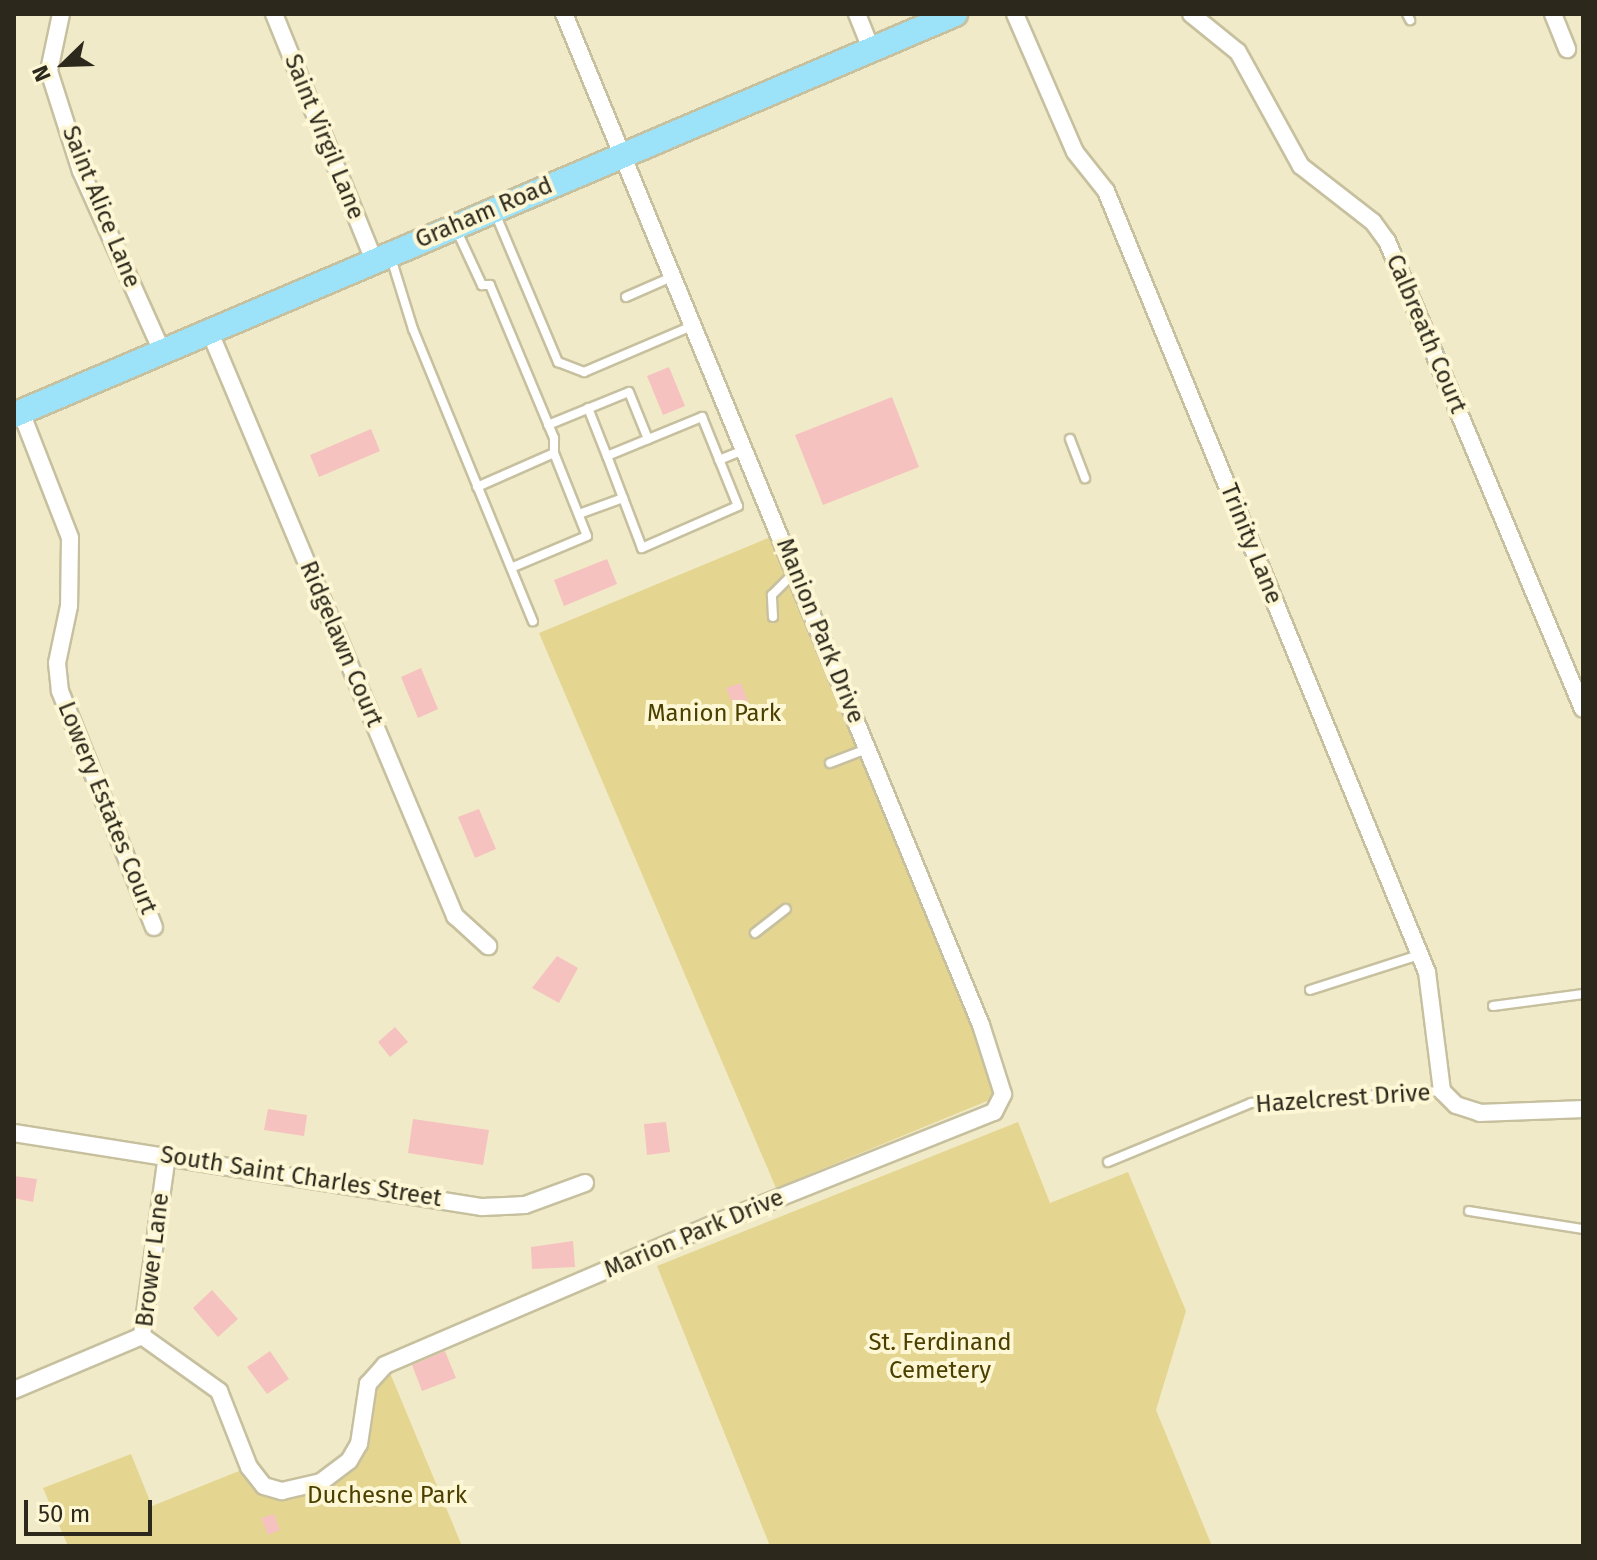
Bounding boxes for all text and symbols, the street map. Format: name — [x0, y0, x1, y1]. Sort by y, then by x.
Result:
north arrow — [24, 24, 104, 104]
street label: Saint Virgil Lane — [278, 50, 370, 224]
text: N — [26, 62, 57, 86]
street label: Saint Alice Lane — [55, 122, 147, 292]
street label: Graham Road — [411, 171, 557, 255]
street label: Calbreath Court — [1380, 250, 1472, 418]
street label: Trinity Lane — [1214, 480, 1288, 608]
street label: Manion Park Drive — [770, 534, 870, 728]
street label: Ridgelawn Court — [293, 557, 389, 731]
street label: Lowery Estates Court — [51, 698, 163, 918]
park label: Manion Park — [647, 700, 781, 728]
street label: Hazelcrest Drive — [1255, 1079, 1431, 1119]
street label: South Saint Charles Street — [158, 1141, 444, 1213]
street label: Marion Park Drive — [600, 1183, 788, 1285]
street label: Brower Lane — [130, 1191, 176, 1329]
park label: St. Ferdinand Cemetery — [868, 1329, 1012, 1385]
park label: Duchesne Park — [307, 1482, 467, 1510]
scale bar — [28, 1484, 156, 1534]
text: 50 m — [38, 1500, 90, 1528]

